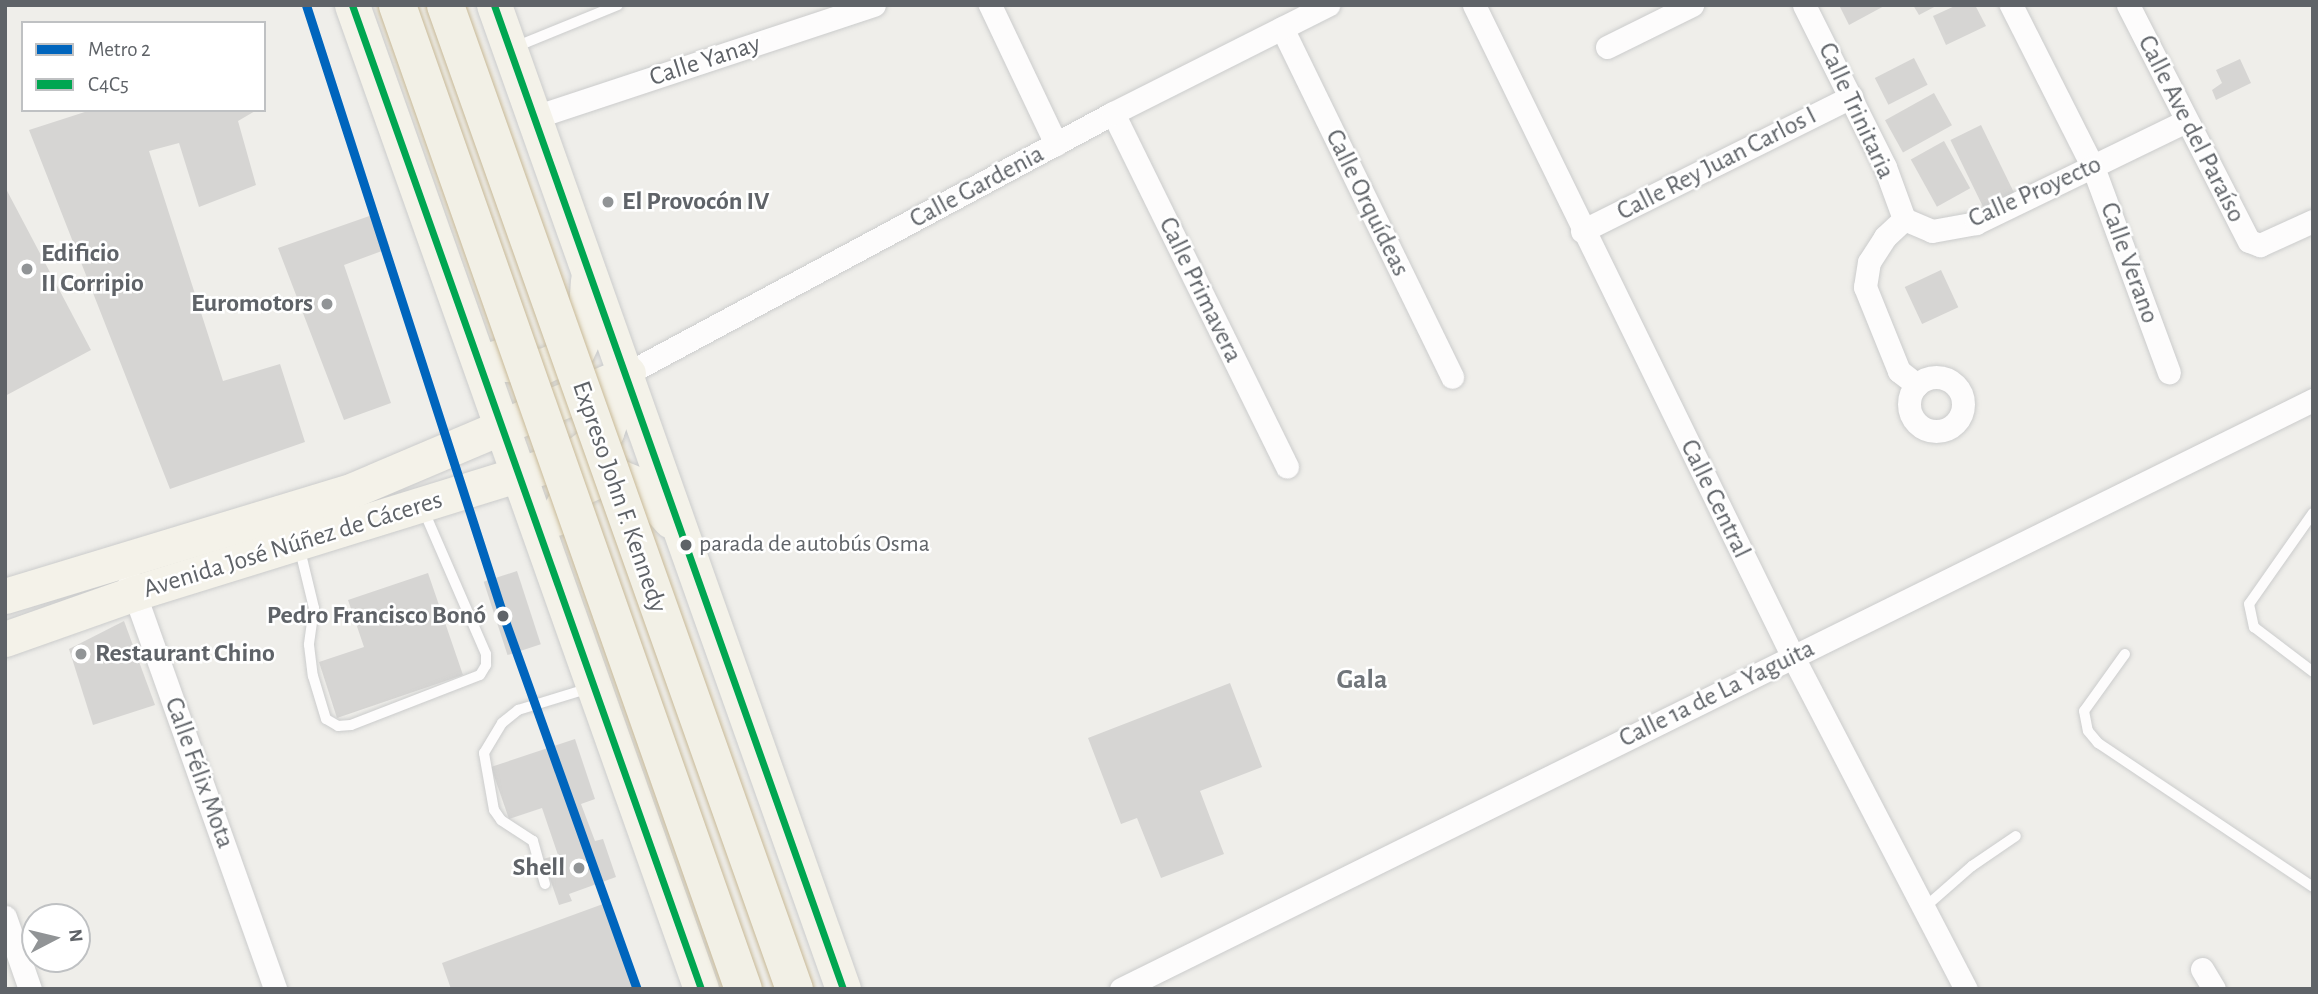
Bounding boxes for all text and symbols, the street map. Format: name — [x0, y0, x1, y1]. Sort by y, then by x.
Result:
legend — [21, 21, 266, 112]
street label: Calle Yanay — [646, 28, 764, 94]
street label: Calle Ave del Paraíso — [2130, 30, 2252, 228]
street label: Calle Trinitaria — [1811, 38, 1901, 184]
text: Metro 2 — [88, 39, 151, 60]
text: C4C5 — [88, 74, 129, 95]
street label: Calle Rey Juan Carlos I — [1612, 100, 1822, 228]
street label: Calle Orquídeas — [1318, 125, 1416, 281]
street label: Calle Gardenia — [905, 139, 1049, 235]
street label: Calle Proyecto — [1964, 149, 2106, 235]
place label: El Provocón IV — [622, 186, 769, 218]
marker: El Provocón IV — [600, 194, 616, 210]
street label: Calle Verano — [2093, 198, 2165, 328]
street label: Calle Primavera — [1151, 212, 1249, 368]
place label: Edificio II Corripio — [41, 238, 144, 300]
marker: Edificio II Corripio — [19, 261, 35, 277]
place label: Euromotors — [191, 288, 313, 320]
marker: Euromotors — [319, 296, 335, 312]
street label: Expreso John F. Kennedy — [565, 377, 673, 617]
street label: Calle Central — [1673, 435, 1757, 563]
street label: Avenida José Núñez de Cáceres — [140, 485, 446, 605]
place label: parada de autobús Osma — [699, 531, 930, 559]
marker: parada de autobús Osma — [679, 538, 693, 552]
place label: Pedro Francisco Bonó — [267, 600, 486, 632]
marker: Pedro Francisco Bonó — [492, 605, 514, 627]
street label: Calle 1a de La Yaguita — [1614, 633, 1820, 755]
place label: Restaurant Chino — [95, 638, 275, 670]
marker: Restaurant Chino — [73, 646, 89, 662]
district label: Gala — [1337, 663, 1387, 697]
street label: Calle Félix Mota — [157, 693, 241, 853]
place label: Shell — [513, 852, 565, 884]
marker: Shell — [571, 860, 587, 876]
north arrow — [21, 903, 91, 973]
text: N — [65, 928, 86, 943]

